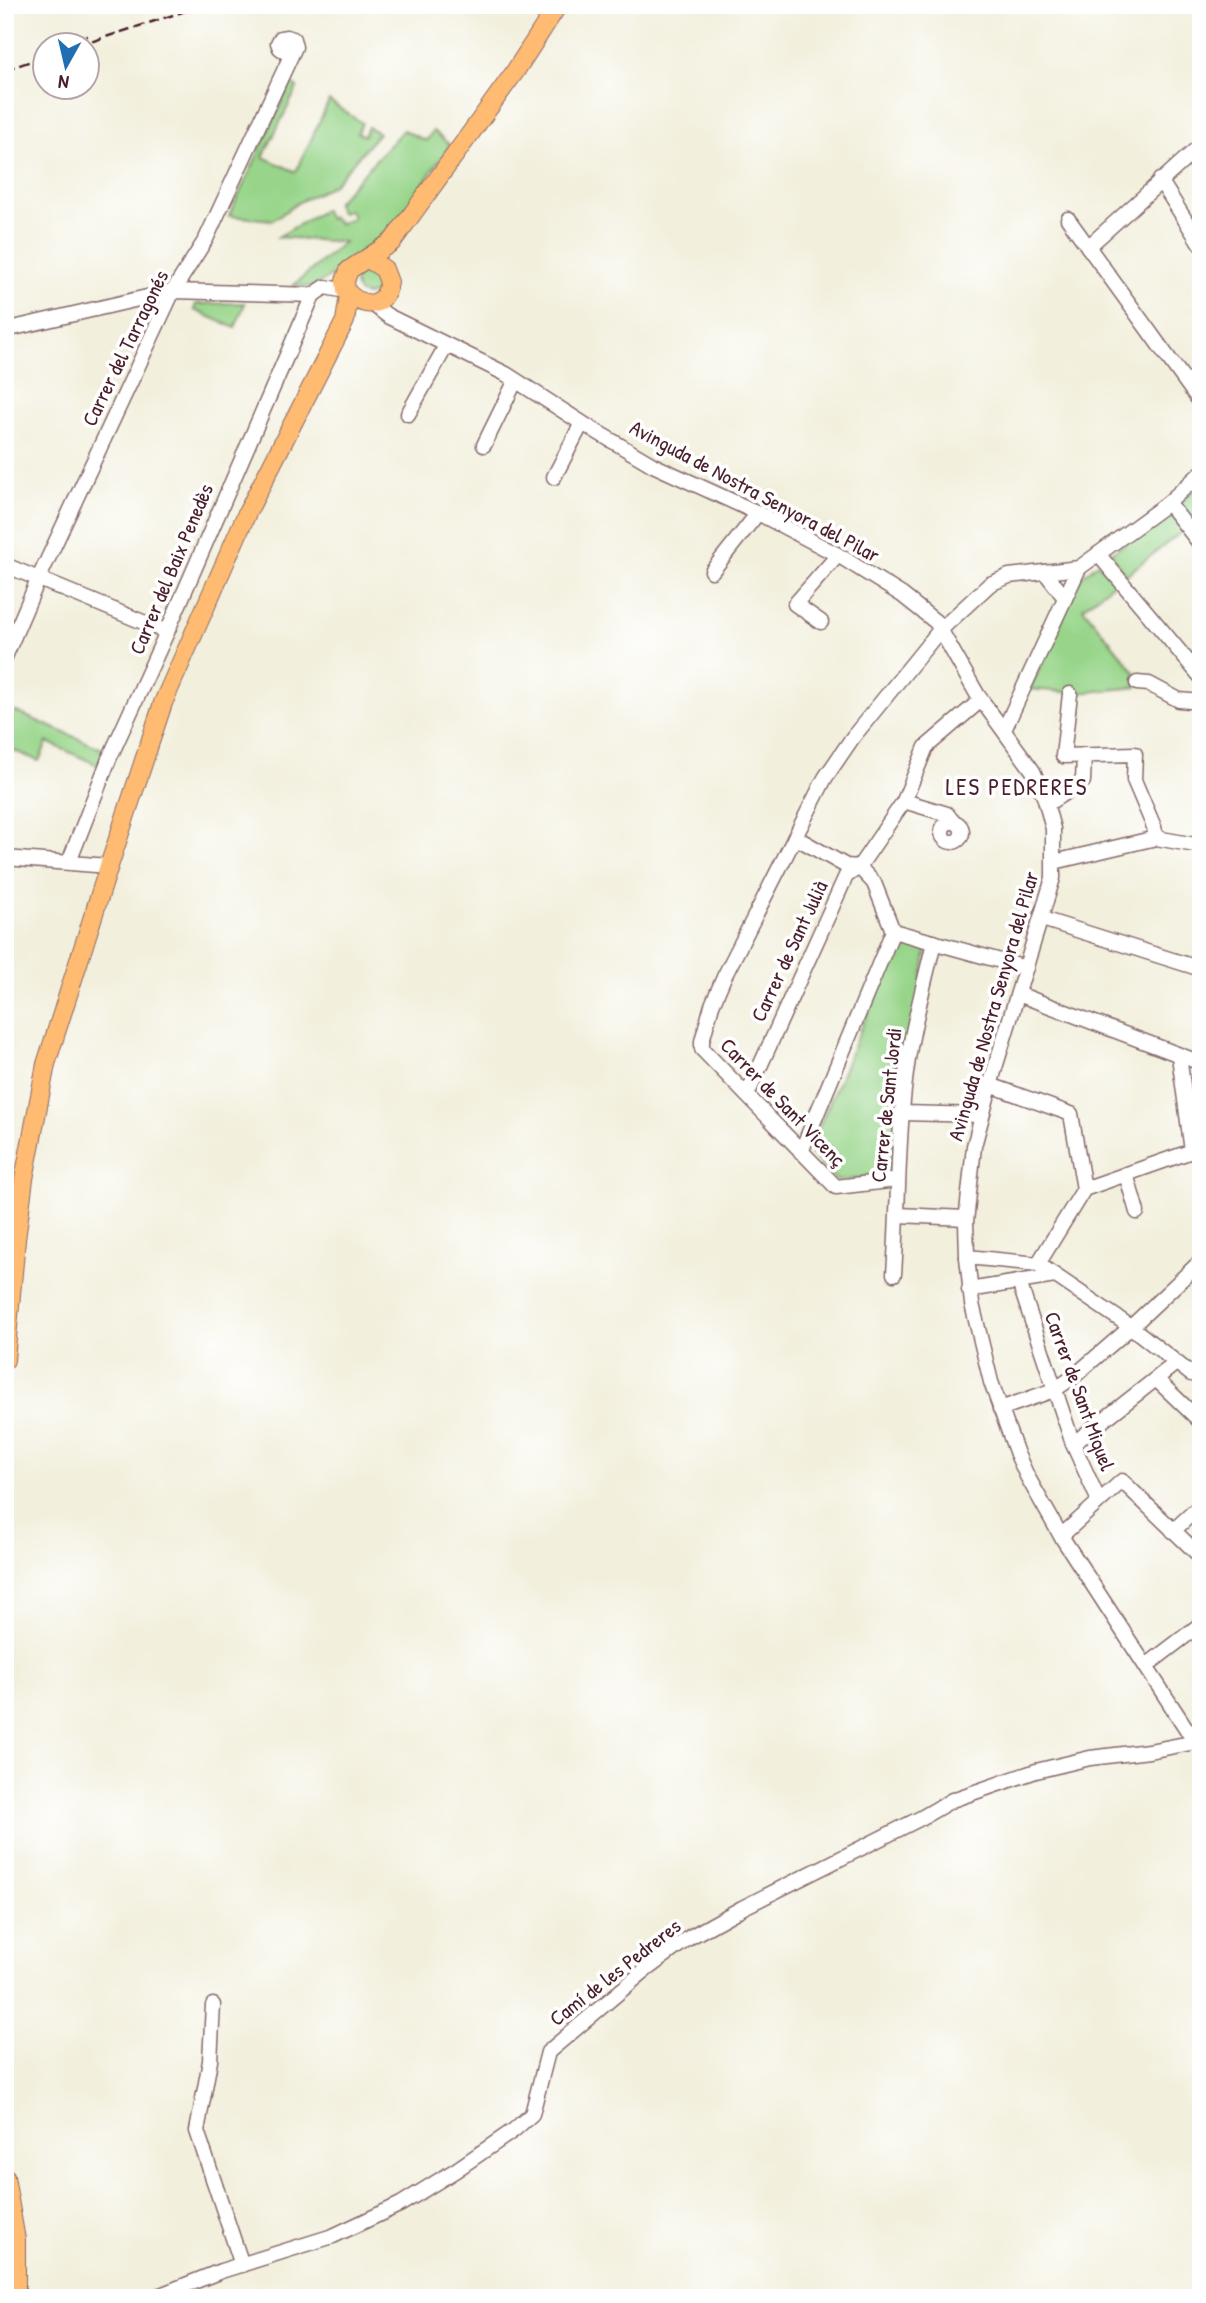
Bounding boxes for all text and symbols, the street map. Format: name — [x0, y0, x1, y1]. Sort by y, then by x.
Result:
north arrow — [32, 32, 102, 102]
text: N — [57, 69, 70, 96]
street label: Carrer del Tarragonés — [75, 265, 175, 431]
street label: Avinguda de Nostra Senyora del Pilar — [625, 413, 885, 569]
street label: Carrer del Baix Penedès — [122, 479, 220, 659]
district label: LES PEDRERES — [946, 771, 1088, 802]
street label: Avinguda de Nostra Senyora del Pilar — [941, 868, 1045, 1144]
street label: Carrer de Sant Julià — [744, 876, 834, 1026]
street label: Carrer de Sant Jordi — [863, 1026, 909, 1184]
street label: Carrer de Sant Vicenç — [714, 1031, 853, 1173]
street label: Carrer de Sant Miquel — [1038, 1307, 1122, 1475]
street label: Camí de les Pedreres — [543, 1911, 687, 2033]

